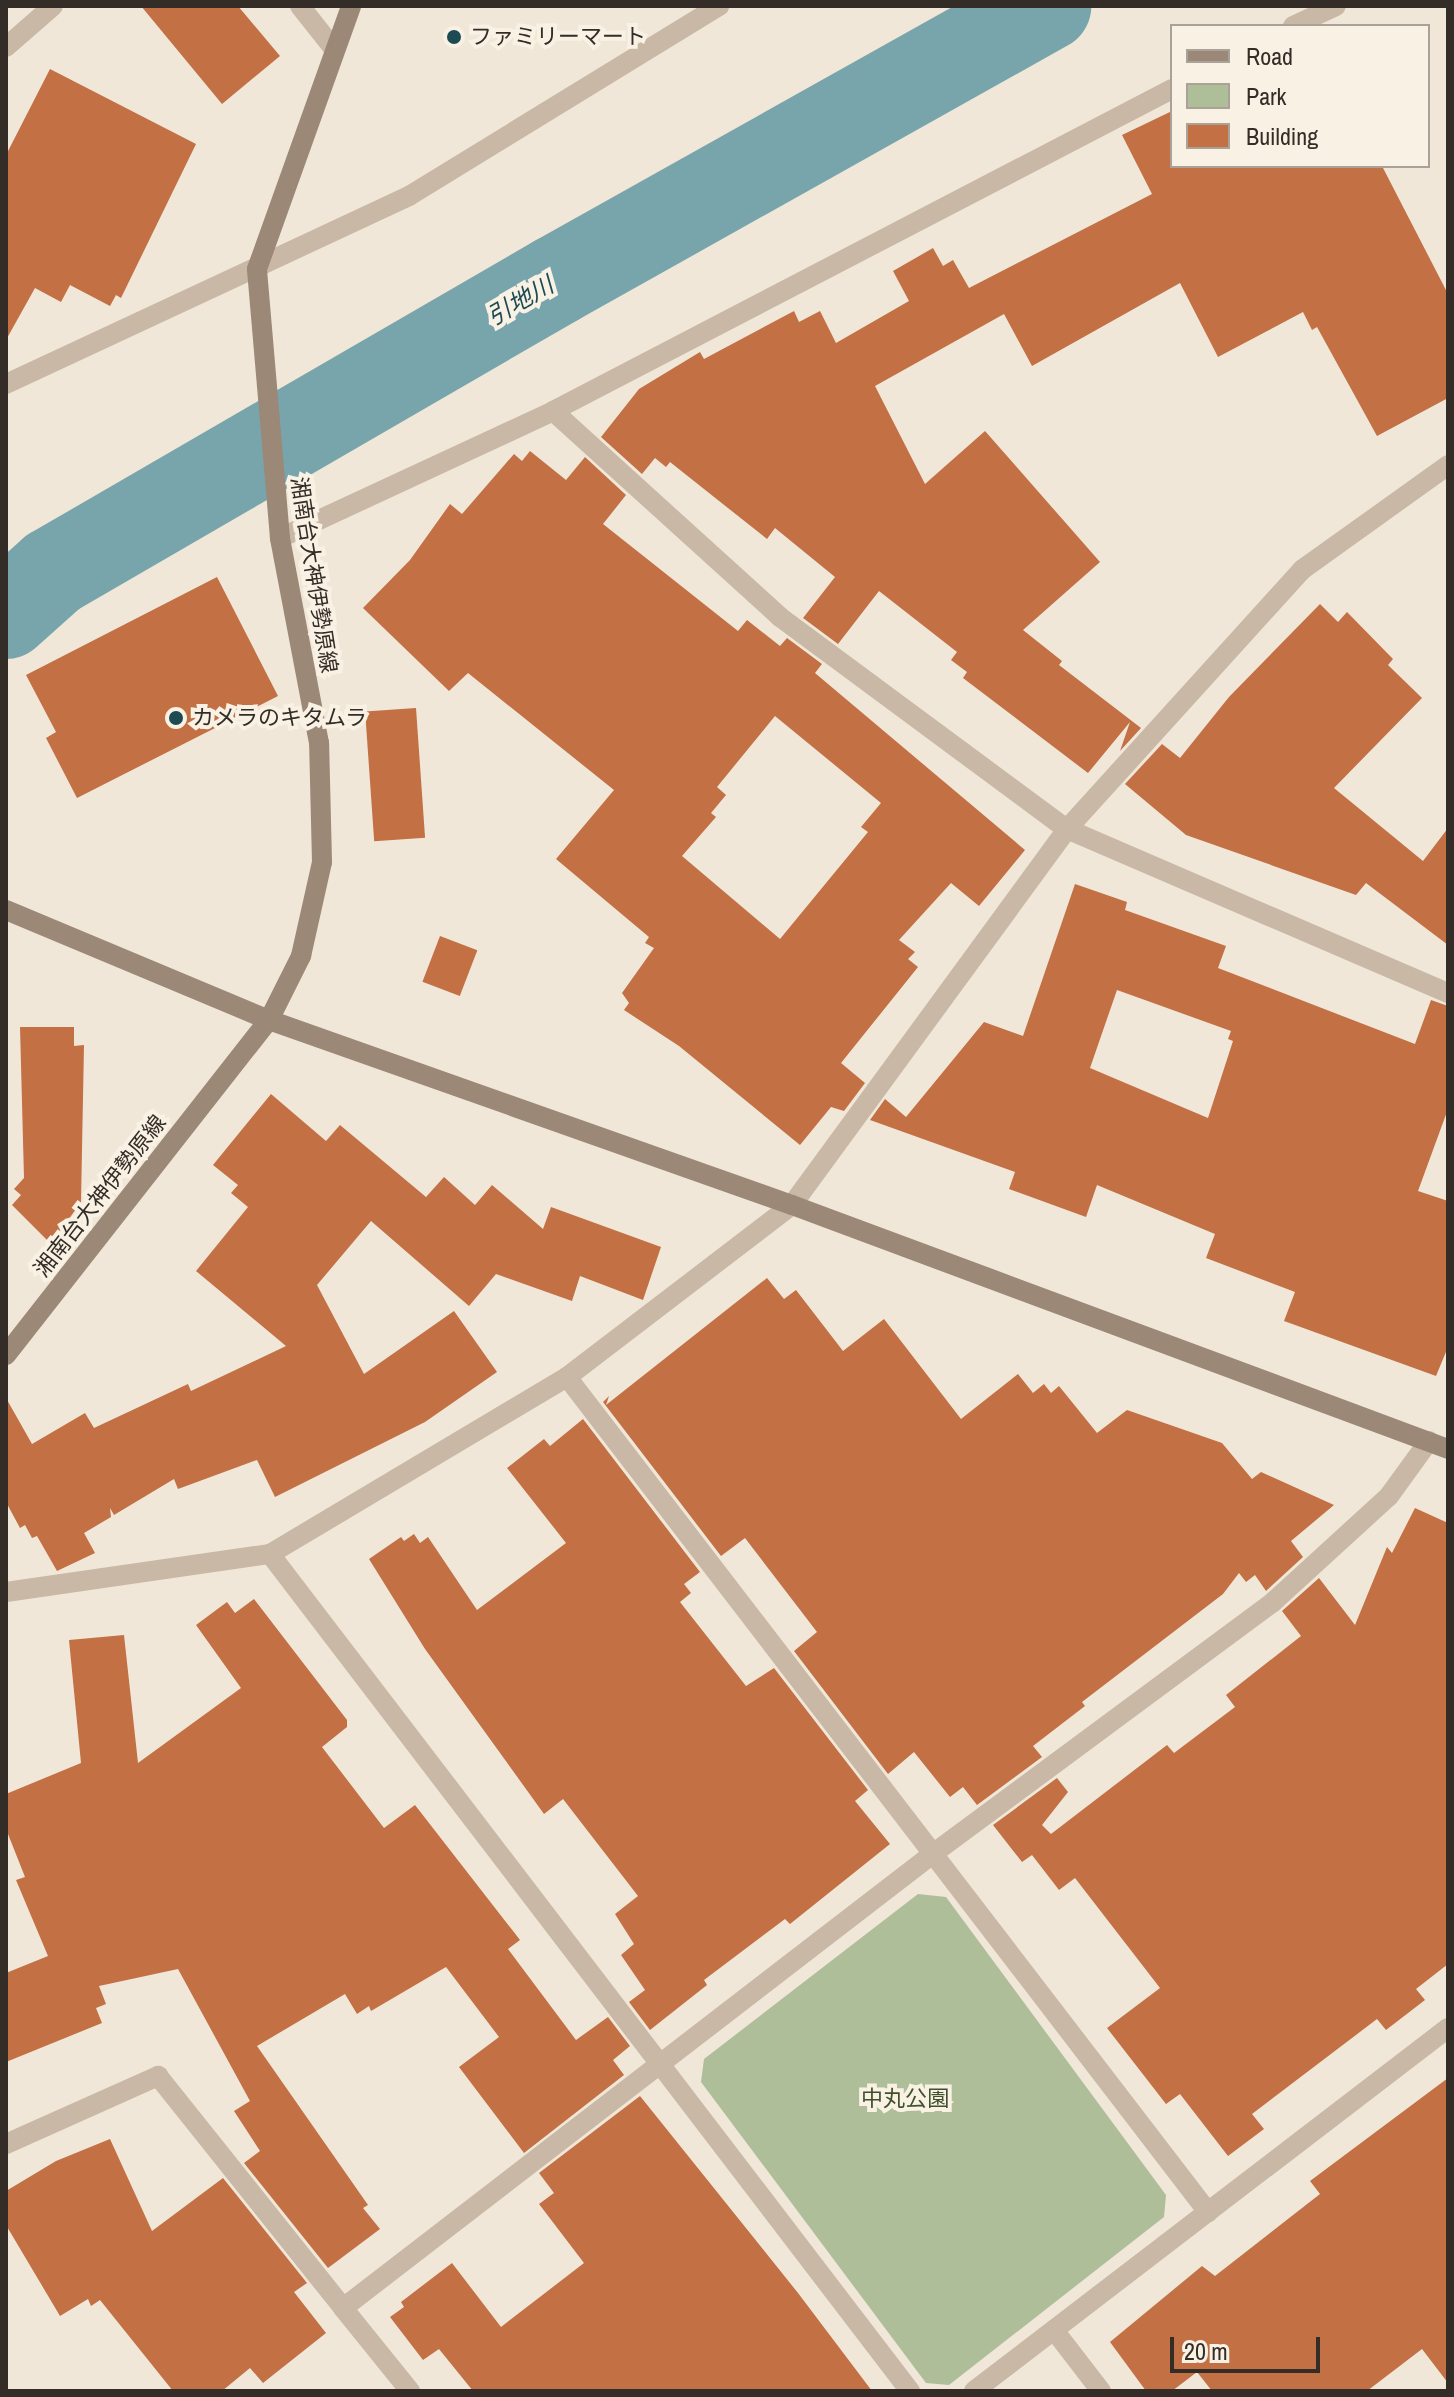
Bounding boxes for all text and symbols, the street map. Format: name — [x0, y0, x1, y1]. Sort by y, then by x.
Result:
place label: ファミリーマート — [470, 24, 646, 50]
legend — [1170, 24, 1430, 168]
marker: ファミリーマート — [445, 28, 463, 46]
text: Road — [1246, 40, 1293, 72]
text: Park — [1246, 80, 1286, 112]
text: Building — [1246, 120, 1318, 152]
water label: 引地川 — [482, 271, 558, 331]
street label: 湘南台大神伊勢原線 — [285, 475, 343, 675]
place label: カメラのキタムラ — [192, 705, 368, 731]
marker: カメラのキタムラ — [167, 709, 185, 727]
street label: 湘南台大神伊勢原線 — [29, 1110, 171, 1282]
park label: 中丸公園 — [861, 2086, 949, 2112]
scale bar — [1174, 2321, 1324, 2371]
text: 20 m — [1184, 2335, 1228, 2367]

